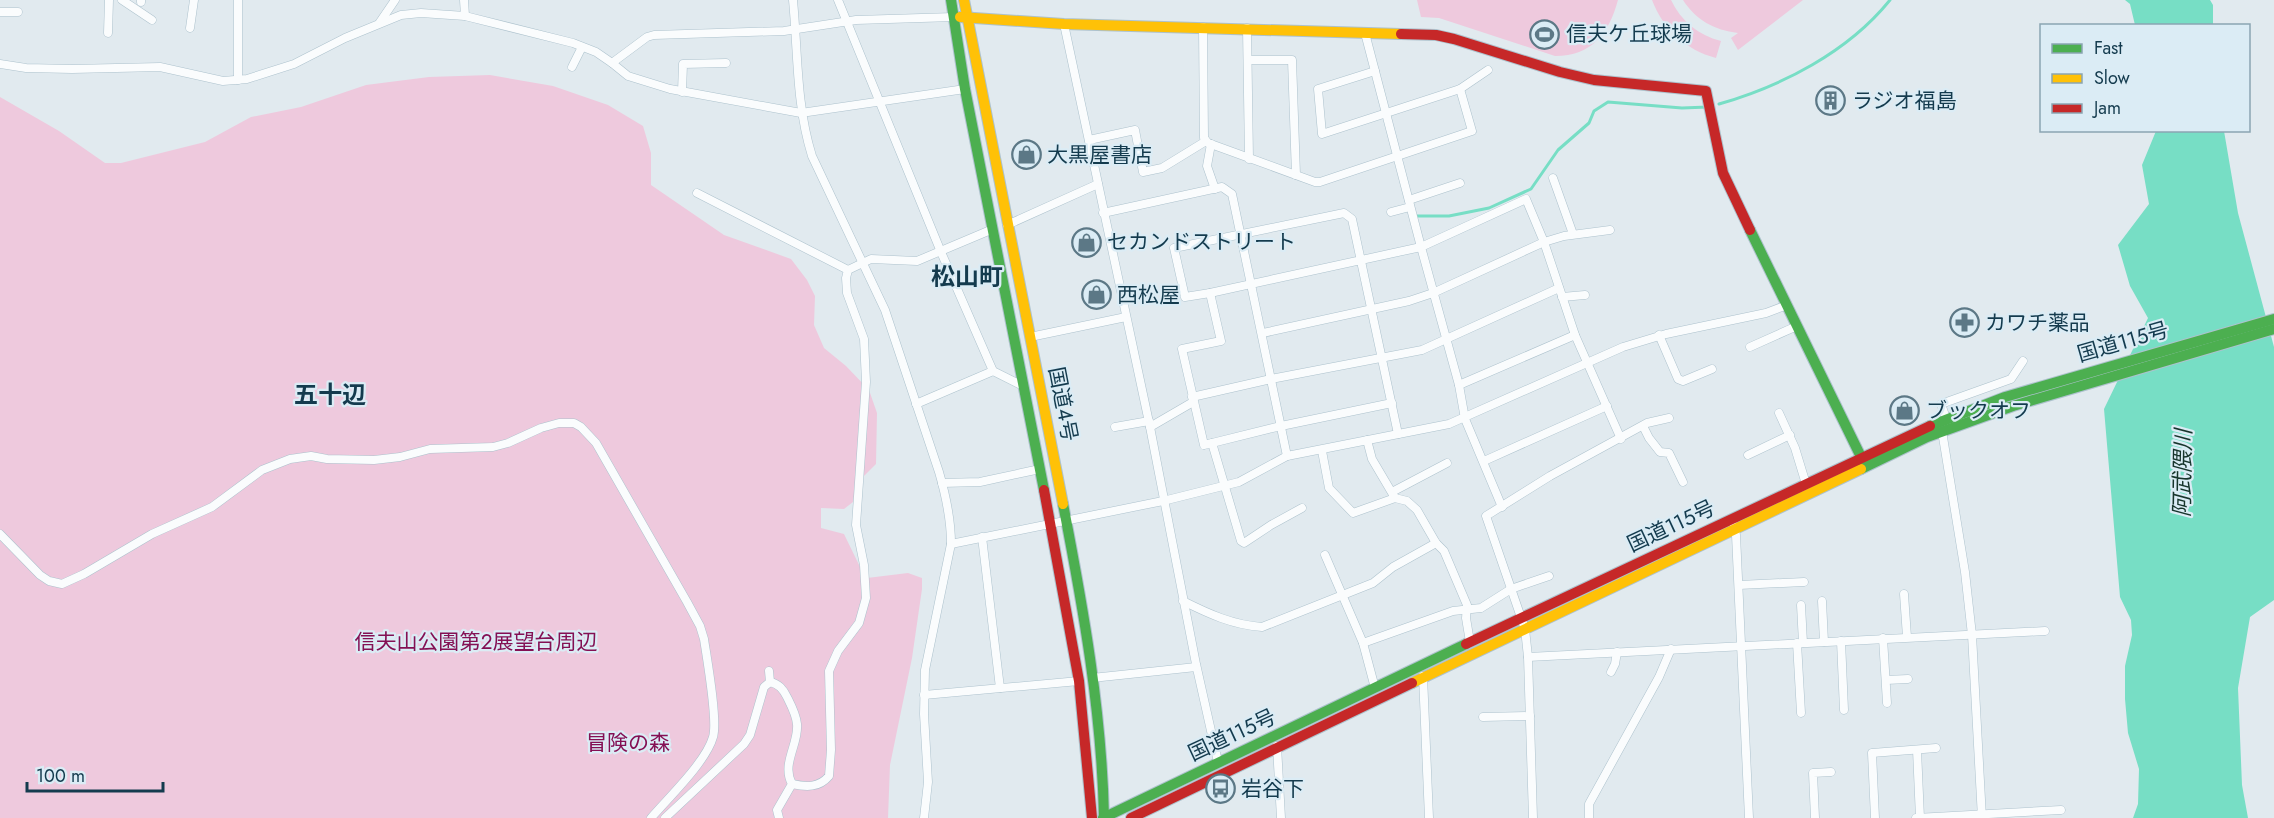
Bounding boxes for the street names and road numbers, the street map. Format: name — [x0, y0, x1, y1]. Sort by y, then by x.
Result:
street label: 国道115号 — [2074, 315, 2172, 369]
street label: 国道4号 — [1041, 364, 1085, 444]
street label: 国道115号 — [1622, 493, 1720, 559]
street label: 国道115号 — [1183, 702, 1281, 768]

